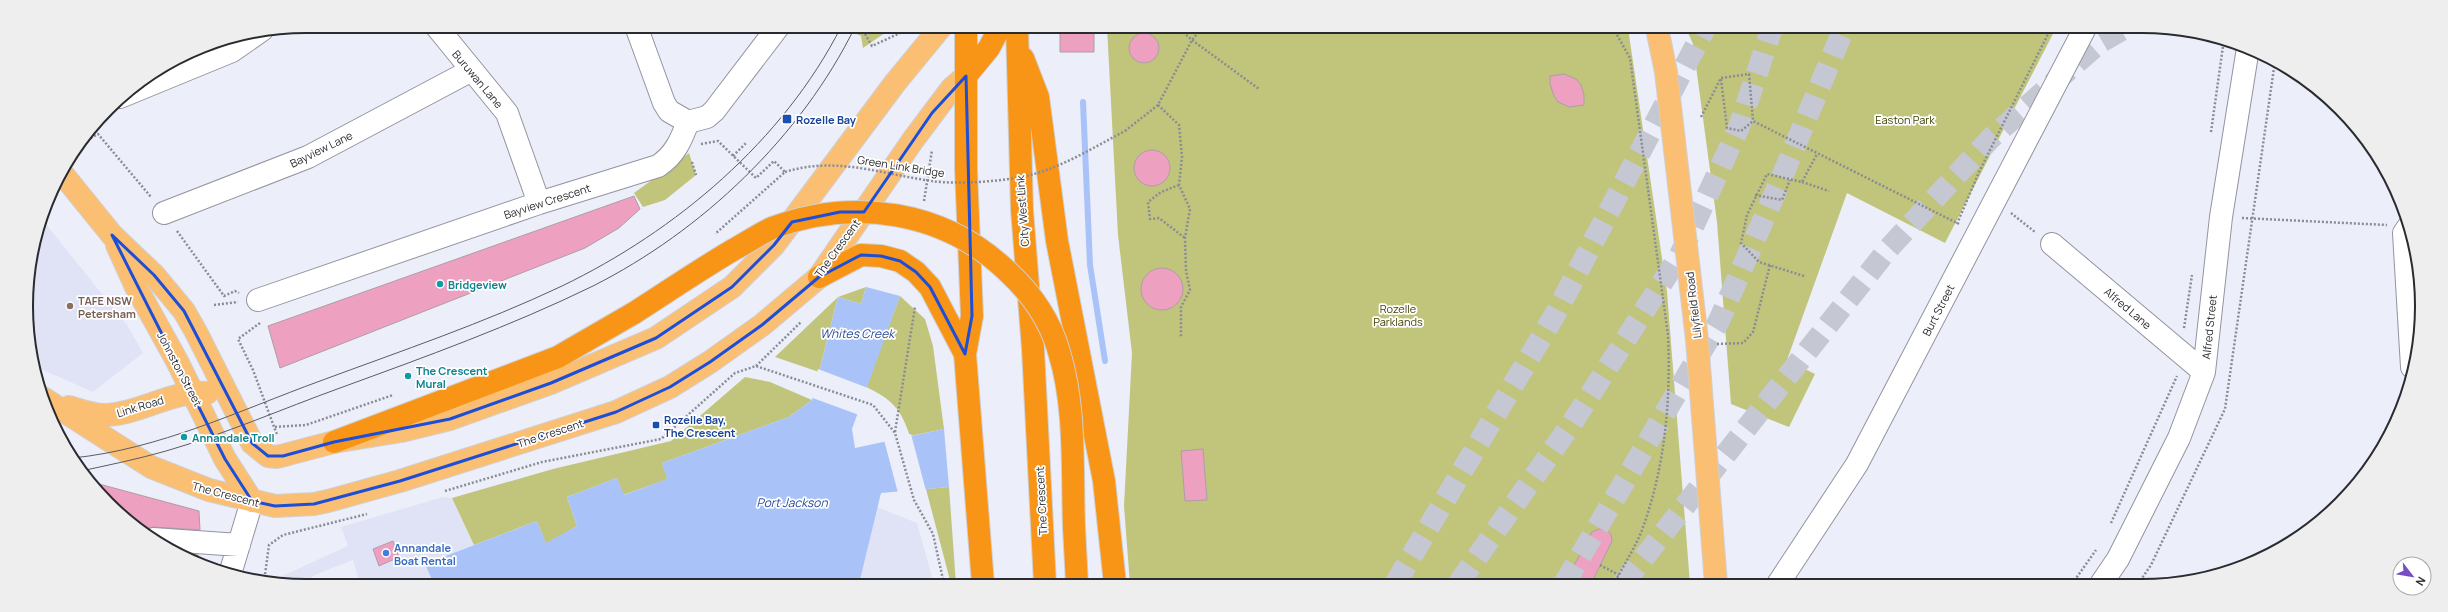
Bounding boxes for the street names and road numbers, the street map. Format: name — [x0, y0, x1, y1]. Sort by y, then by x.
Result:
street label: Buruwan Lane — [449, 47, 507, 112]
street label: Bayview Lane — [287, 127, 355, 171]
street label: Green Link Bridge — [856, 152, 946, 180]
street label: City West Link — [1012, 174, 1032, 247]
street label: Bayview Crescent — [502, 180, 592, 222]
street label: The Crescent — [811, 216, 863, 280]
street label: Lilyfield Road — [1681, 271, 1705, 339]
street label: Burt Street — [1919, 282, 1957, 338]
street label: Alfred Lane — [2101, 284, 2155, 332]
street label: Alfred Street — [2198, 294, 2220, 360]
street label: Johnston Street — [154, 329, 206, 409]
street label: Link Road — [115, 392, 165, 420]
street label: The Crescent — [515, 415, 585, 451]
street label: The Crescent — [1032, 466, 1050, 536]
street label: The Crescent — [191, 478, 261, 510]

